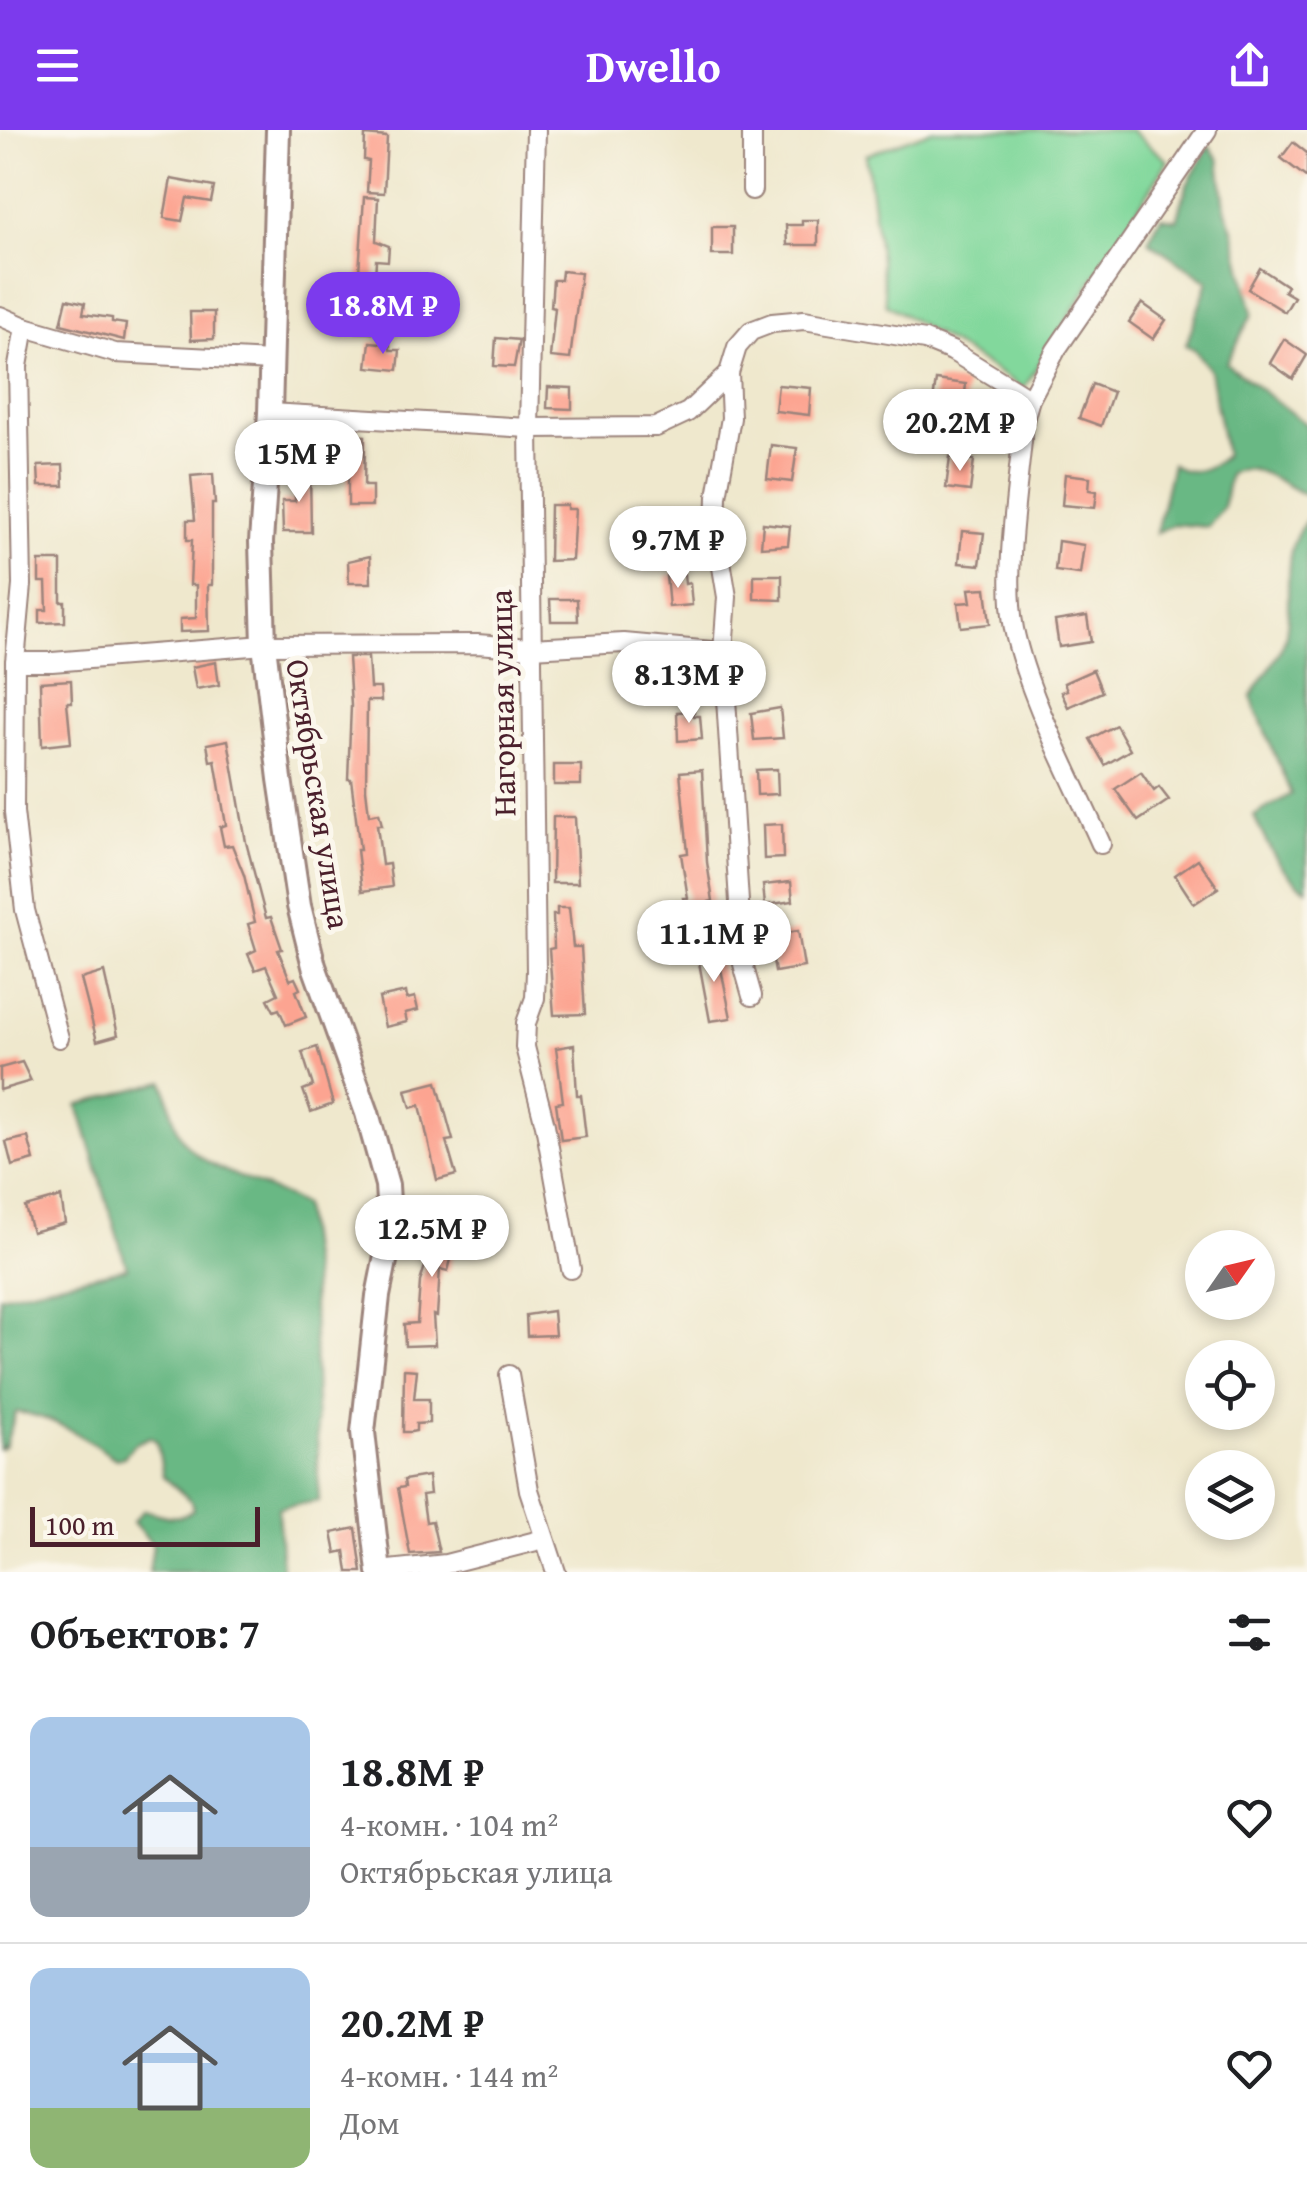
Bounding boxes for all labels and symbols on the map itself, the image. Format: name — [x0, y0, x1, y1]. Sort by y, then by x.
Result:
pin: 18.8M ₽ — [291, 272, 475, 357]
pin: 20.2M ₽ — [868, 389, 1052, 474]
pin: 15M ₽ — [229, 420, 369, 505]
pin: 9.7M ₽ — [597, 506, 759, 591]
street label: Нагорная улица — [477, 588, 527, 817]
pin: 8.13M ₽ — [597, 641, 781, 726]
street label: Октябрьская улица — [274, 656, 364, 933]
pin: 11.1M ₽ — [622, 900, 806, 985]
pin: 12.5M ₽ — [340, 1195, 524, 1280]
north arrow — [1185, 1230, 1275, 1320]
scale bar — [30, 1502, 260, 1546]

